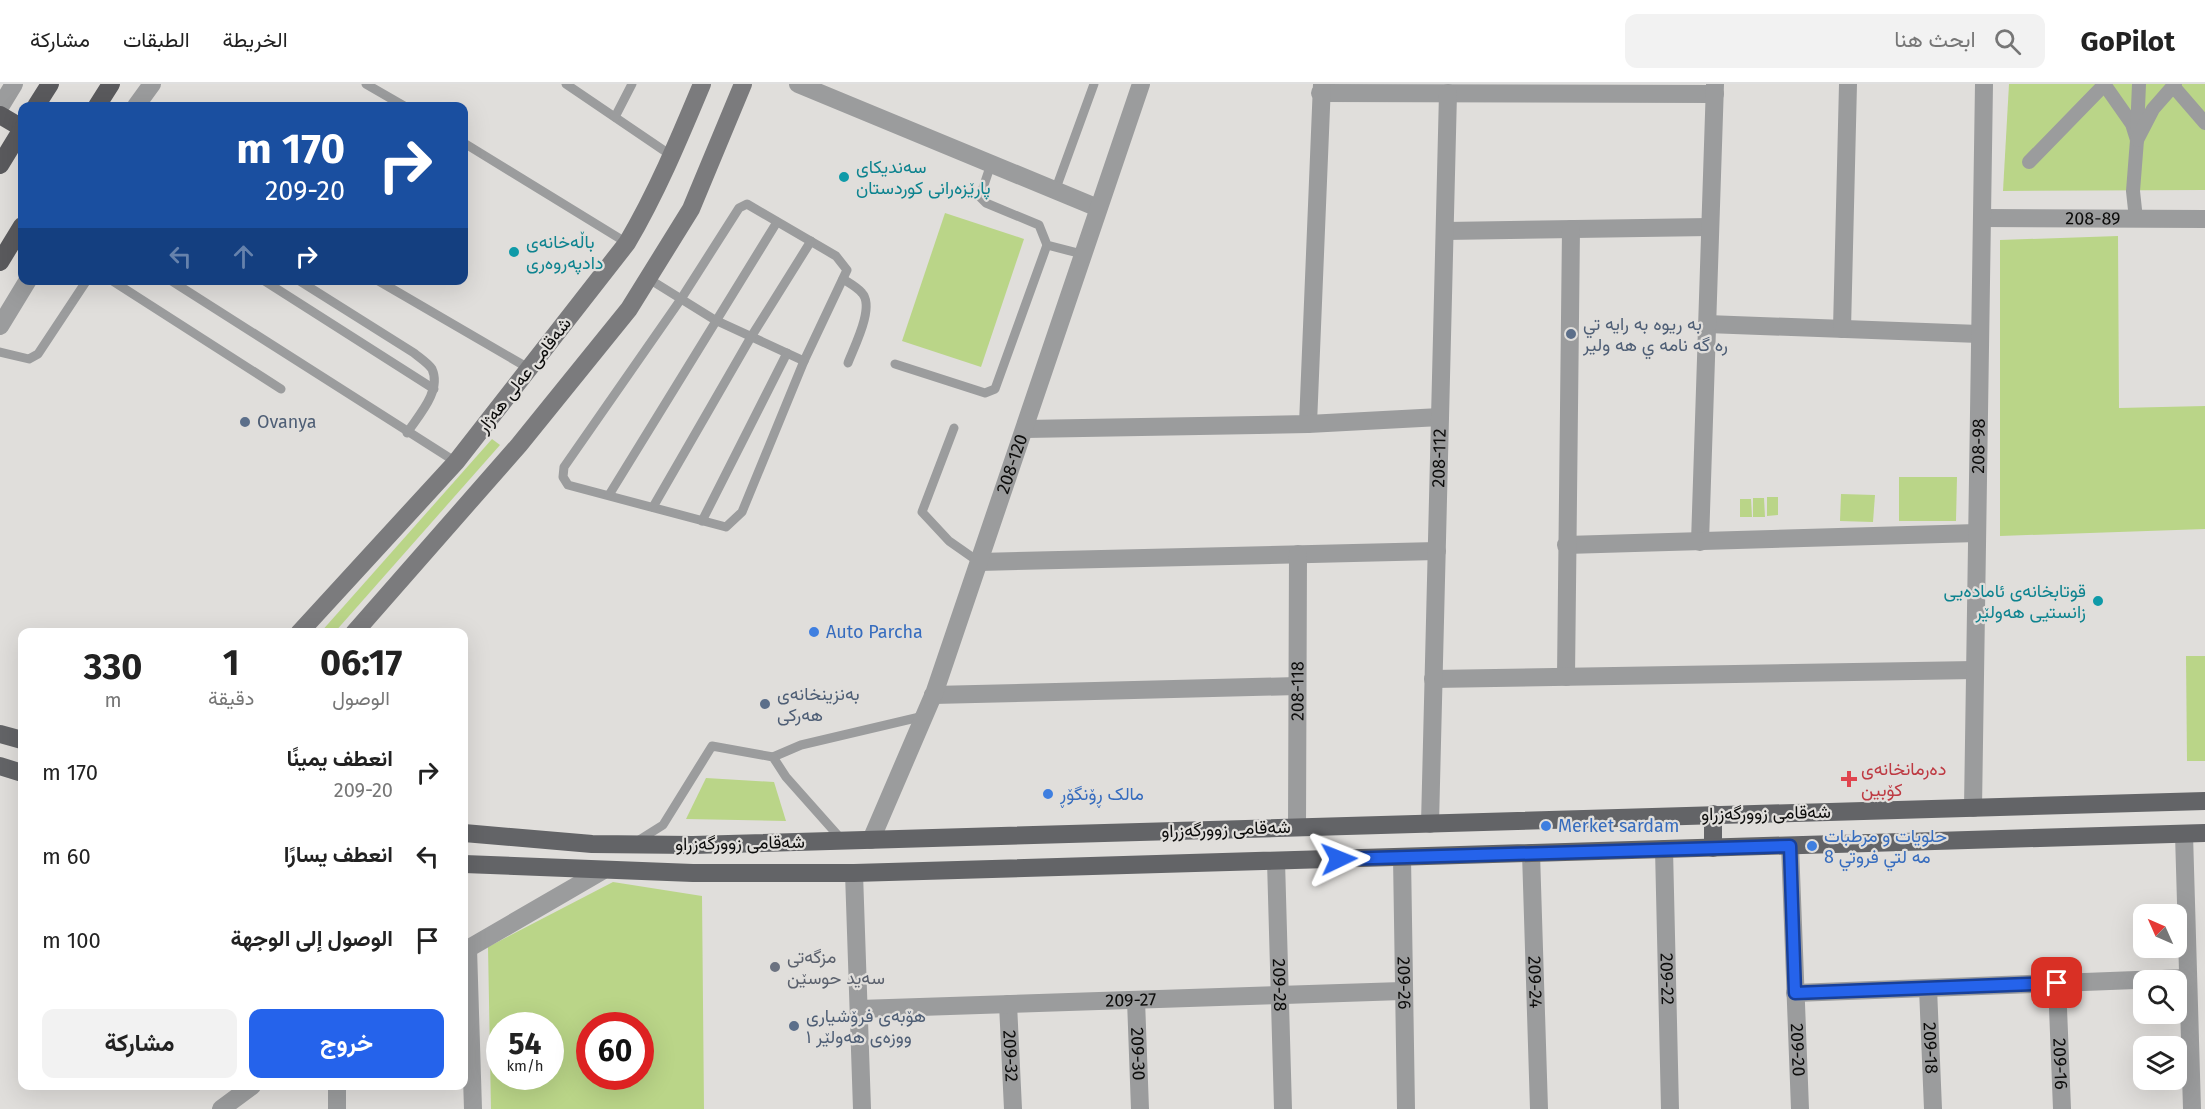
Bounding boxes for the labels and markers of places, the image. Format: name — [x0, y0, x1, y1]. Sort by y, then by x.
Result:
place label: سەندیکای پارێزەرانی کوردستان — [856, 156, 991, 200]
marker: سەندیکای پارێزەرانی کوردستان — [837, 170, 851, 184]
place label: باڵەخانەی دادپەروەری — [526, 231, 603, 275]
marker: باڵەخانەی دادپەروەری — [507, 245, 521, 259]
place label: به ريوه به رايه تي ره گه نامه ي هه ولير — [1582, 313, 1728, 360]
marker: به ريوه به رايه تي ره گه نامه ي هه ولير — [1564, 327, 1578, 341]
place label: Ovanya — [257, 411, 317, 433]
marker: Ovanya — [238, 415, 252, 429]
place label: قوتابخانەی ئامادەیی زانستیی هەولێر — [1944, 580, 2086, 623]
marker: قوتابخانەی ئامادەیی زانستیی هەولێر — [2091, 594, 2105, 608]
place label: Auto Parcha — [826, 621, 923, 643]
marker: Auto Parcha — [807, 625, 821, 639]
place label: بەنزینخانەی هەرکی — [777, 683, 860, 726]
marker: بەنزینخانەی هەرکی — [758, 697, 772, 711]
place label: دەرمانخانەی کۆبین — [1861, 758, 1946, 801]
marker: دەرمانخانەی کۆبین — [1842, 772, 1856, 786]
place label: مالک ڕۆنگۆڕ — [1059, 783, 1144, 808]
marker: مالک ڕۆنگۆڕ — [1041, 787, 1055, 801]
place label: Merket sardam — [1558, 815, 1679, 837]
marker: Merket sardam — [1539, 819, 1553, 833]
place label: حلويات و مرطبات مه لتي فروتي 8 — [1824, 825, 1947, 872]
marker: حلويات و مرطبات مه لتي فروتي 8 — [1805, 839, 1819, 853]
place label: مزگەتی سەید حوسێن — [787, 946, 885, 989]
pin — [2031, 957, 2082, 1008]
marker: مزگەتی سەید حوسێن — [768, 960, 782, 974]
place label: هۆبەی فرۆشیاری ووزەی هەولێر ١ — [806, 1005, 926, 1048]
marker: هۆبەی فرۆشیاری ووزەی هەولێر ١ — [787, 1019, 801, 1033]

